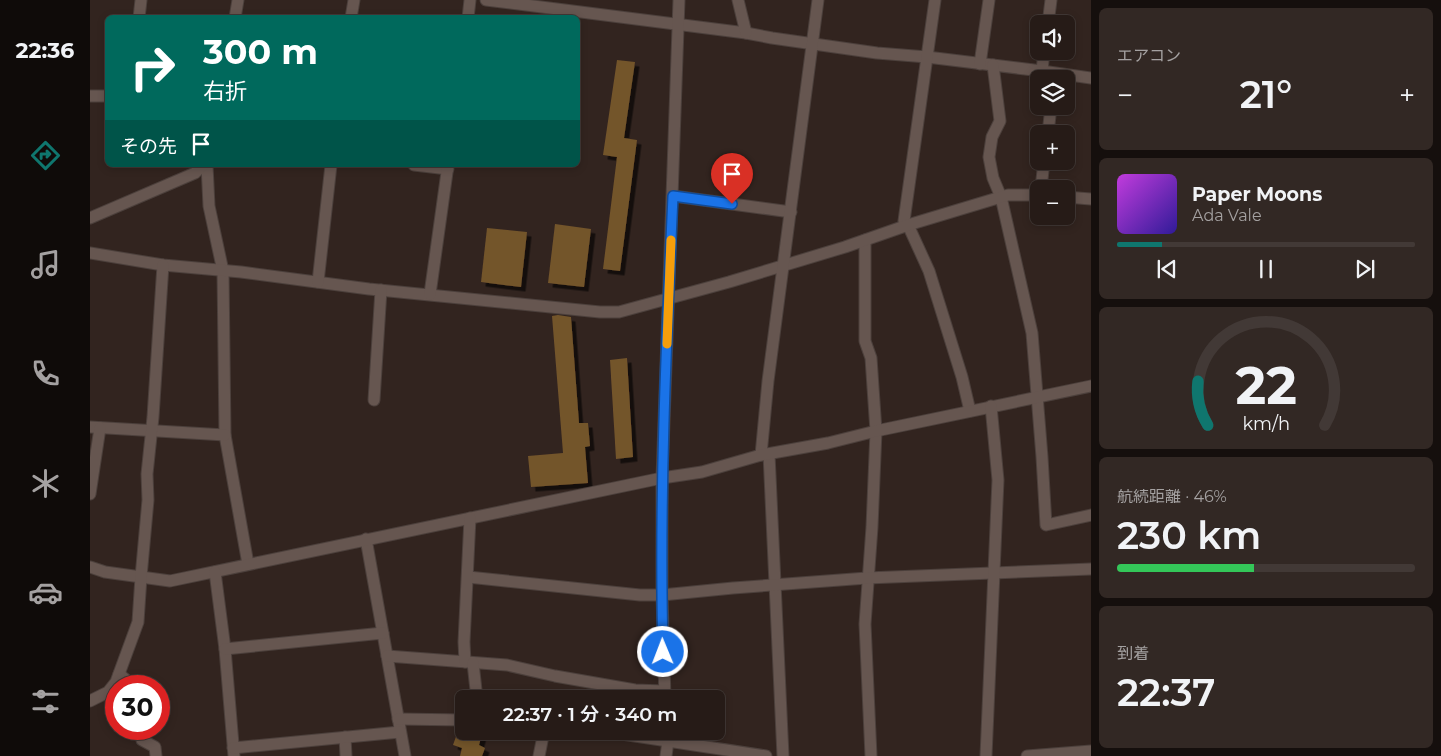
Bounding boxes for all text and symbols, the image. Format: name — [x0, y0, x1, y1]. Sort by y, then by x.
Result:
map controls — [1030, 15, 1075, 225]
button: sound — [1030, 15, 1075, 60]
text: 300 m — [203, 30, 318, 73]
icon: right — [120, 35, 185, 100]
text: 22:36 — [16, 37, 74, 64]
text: エアコン — [1117, 46, 1181, 65]
button: layers — [1030, 70, 1075, 115]
text: 21° — [1240, 71, 1292, 118]
text: 右折 — [203, 78, 247, 105]
text: − — [1117, 78, 1133, 112]
text: + — [1399, 78, 1415, 112]
button: + — [1030, 125, 1075, 170]
icon: arrive — [187, 130, 215, 158]
text: その先 — [120, 135, 177, 158]
icon: directions — [28, 138, 63, 173]
pin — [711, 153, 753, 204]
icon: arrive — [718, 160, 746, 188]
button: − — [1030, 180, 1075, 225]
text: Paper Moons — [1192, 183, 1322, 206]
text: Ada Vale — [1192, 206, 1262, 225]
icon: music — [28, 247, 63, 282]
icon: previous — [1153, 255, 1181, 283]
icon: pause — [1252, 255, 1280, 283]
icon: next — [1351, 255, 1379, 283]
text: 22 — [1235, 354, 1297, 417]
icon: phone — [28, 356, 63, 391]
text: km/h — [1242, 413, 1290, 434]
icon: climate — [28, 466, 63, 501]
text: 航続距離 · 46% — [1117, 487, 1227, 506]
text: 230 km — [1117, 512, 1261, 559]
icon: car — [28, 575, 63, 610]
position arrow — [636, 625, 688, 677]
text: 到着 — [1117, 644, 1149, 663]
text: 22:37 — [1117, 669, 1215, 716]
speed limit sign: 30 — [105, 675, 170, 740]
icon: filters — [28, 684, 63, 719]
text: 22:37 · 1 分 · 340 m — [503, 703, 677, 726]

